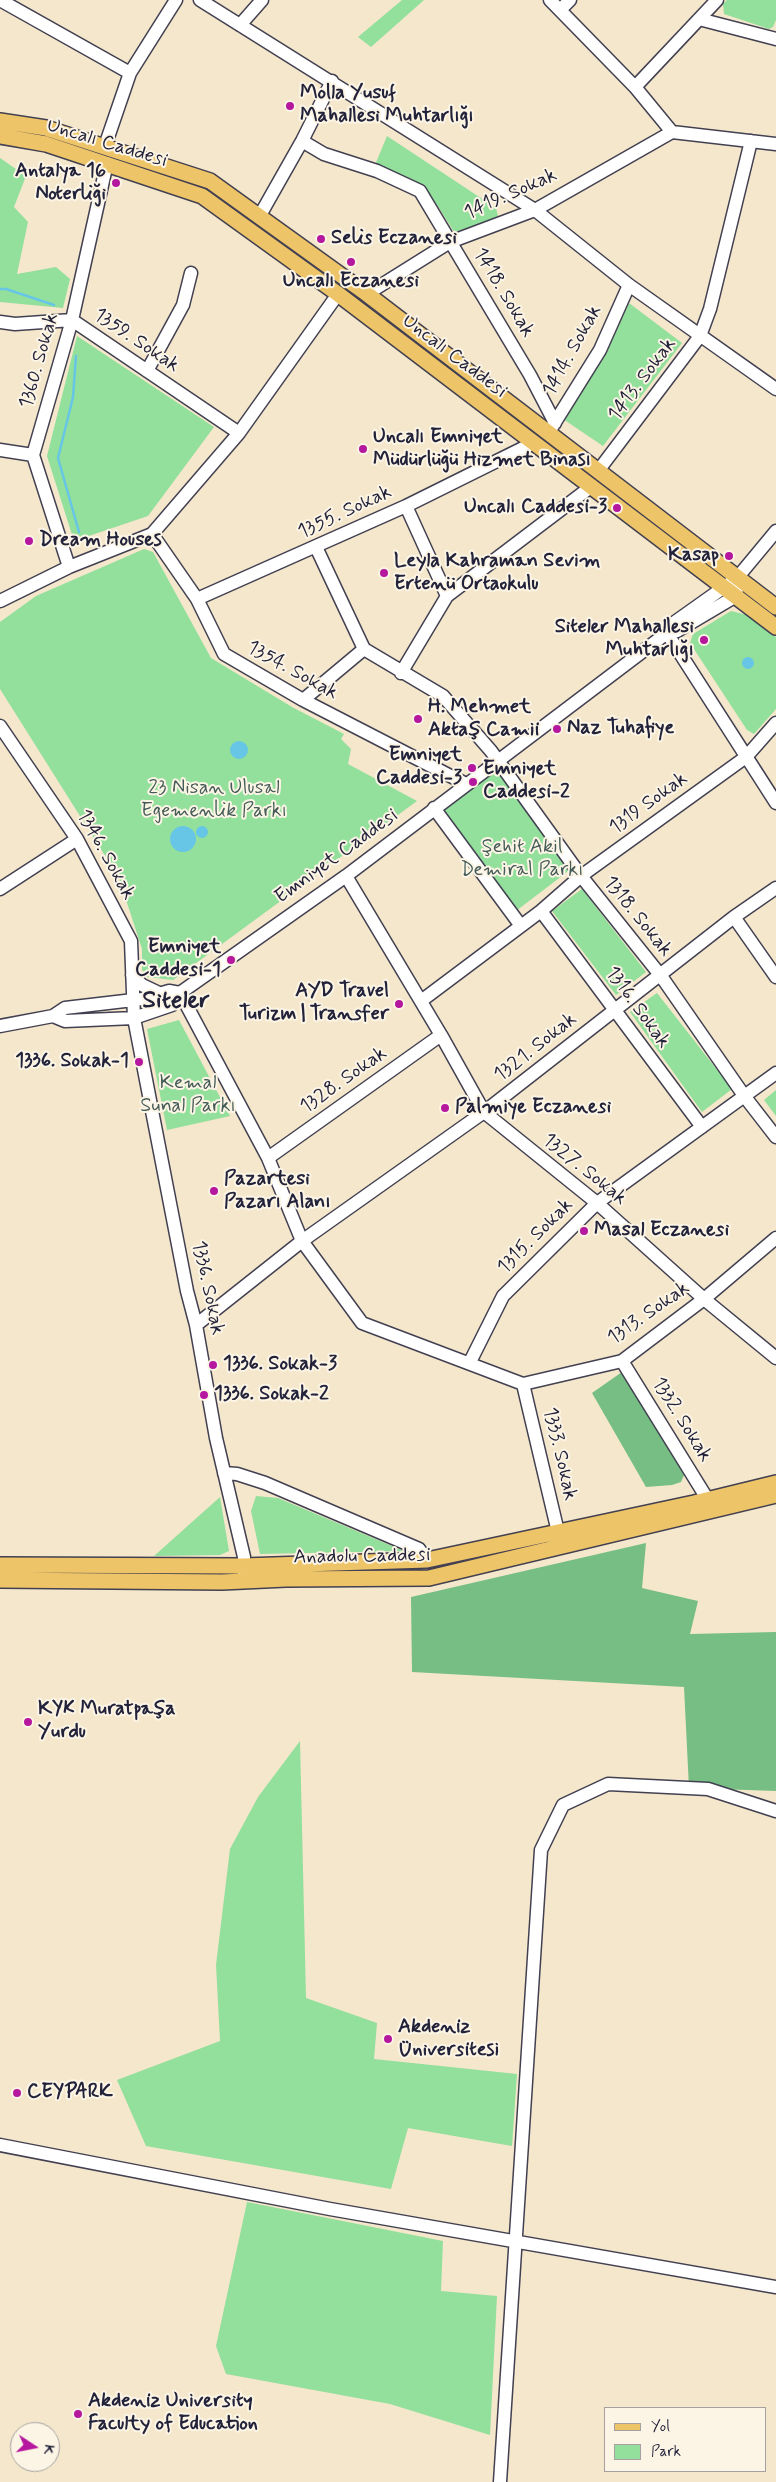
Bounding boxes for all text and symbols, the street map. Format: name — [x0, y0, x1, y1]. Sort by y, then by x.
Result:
place label: Molla Yusuf Mahallesi Muhtarlığı — [300, 82, 474, 129]
marker: Molla Yusuf Mahallesi Muhtarlığı — [284, 100, 296, 112]
street label: Uncalı Caddesi — [44, 114, 170, 174]
place label: Antalya 16 Noterliği — [15, 160, 106, 207]
street label: 1419. Sokak — [461, 164, 561, 226]
marker: Antalya 16 Noterliği — [110, 177, 122, 189]
place label: Selis Eczanesi — [331, 227, 457, 251]
marker: Selis Eczanesi — [315, 233, 327, 245]
street label: 1418. Sokak — [467, 244, 539, 342]
marker: Uncalı Eczanesi — [345, 256, 357, 268]
place label: Uncalı Eczanesi — [283, 270, 419, 294]
street label: 1414. Sokak — [538, 301, 608, 401]
street label: 1359. Sokak — [88, 304, 184, 378]
street label: Uncalı Caddesi — [397, 310, 511, 404]
street label: 1360. Sokak — [15, 311, 65, 411]
street label: 1413. Sokak — [604, 334, 682, 426]
place label: Uncalı Emniyet Müdürlüğü Hizmet Binası — [373, 426, 591, 473]
marker: Uncalı Emniyet Müdürlüğü Hizmet Binası — [357, 443, 369, 455]
street label: 1355. Sokak — [294, 481, 396, 545]
place label: Uncalı Caddesi-3 — [464, 496, 607, 520]
marker: Uncalı Caddesi-3 — [611, 502, 623, 514]
place label: Dream Houses — [39, 529, 162, 553]
marker: Dream Houses — [23, 535, 35, 547]
place label: Kasap — [668, 544, 719, 568]
place label: Leyla Kahraman Sevim Ertenü Ortaokulu — [394, 550, 600, 597]
marker: Kasap — [723, 550, 735, 562]
marker: Leyla Kahraman Sevim Ertenü Ortaokulu — [378, 567, 390, 579]
place label: Siteler Mahallesi Muhtarlığı — [555, 616, 694, 663]
marker: Siteler Mahallesi Muhtarlığı — [698, 634, 710, 646]
street label: 1354. Sokak — [242, 636, 342, 706]
place label: H. Mehmet Aktaş Camii — [428, 696, 539, 743]
marker: H. Mehmet Aktaş Camii — [412, 713, 424, 725]
place label: Naz Tuhafiye — [567, 717, 674, 741]
marker: Naz Tuhafiye — [551, 723, 563, 735]
place label: Emniyet Caddesi-3 — [376, 744, 462, 791]
place label: Emniyet Caddesi-2 — [483, 758, 570, 805]
marker: Emniyet Caddesi-3 — [466, 762, 478, 774]
street label: 1319 Sokak — [605, 768, 693, 840]
marker: Emniyet Caddesi-2 — [467, 776, 479, 788]
park label: 23 Nisan Ulusal Egemenlik Parkı — [141, 777, 287, 824]
street label: Emniyet Caddesi — [271, 804, 403, 910]
street label: 1346. Sokak — [70, 806, 140, 904]
park label: Şehit Akil Demiral Parkı — [460, 836, 584, 883]
street label: 1318. Sokak — [597, 872, 677, 962]
place label: Emniyet Caddesi-1 — [135, 936, 221, 983]
marker: Emniyet Caddesi-1 — [225, 954, 237, 966]
street label: 1316. Sokak — [599, 962, 675, 1054]
place label: AYD Travel Turizm | Transfer — [239, 980, 389, 1027]
district label: Siteler — [142, 987, 210, 1017]
marker: AYD Travel Turizm | Transfer — [393, 998, 405, 1010]
street label: 1321. Sokak — [490, 1008, 582, 1088]
street label: 1328. Sokak — [296, 1042, 392, 1120]
place label: 1336. Sokak-1 — [15, 1050, 129, 1074]
marker: 1336. Sokak-1 — [133, 1056, 145, 1068]
park label: Kemal Sunal Parkı — [140, 1072, 236, 1119]
place label: Palmiye Eczanesi — [455, 1096, 611, 1120]
marker: Palmiye Eczanesi — [439, 1102, 451, 1114]
street label: 1327. Sokak — [537, 1129, 631, 1211]
place label: Pazartesi Pazarı Alanı — [224, 1168, 331, 1215]
marker: Pazartesi Pazarı Alanı — [208, 1185, 220, 1197]
street label: 1315. Sokak — [493, 1194, 579, 1280]
place label: Masal Eczanesi — [594, 1219, 729, 1243]
marker: Masal Eczanesi — [578, 1225, 590, 1237]
street label: 1336. Sokak — [185, 1239, 229, 1337]
street label: 1313. Sokak — [603, 1277, 695, 1351]
place label: 1336. Sokak-3 — [223, 1353, 337, 1377]
marker: 1336. Sokak-3 — [207, 1359, 219, 1371]
street label: 1332. Sokak — [646, 1373, 716, 1467]
place label: 1336. Sokak-2 — [214, 1383, 329, 1407]
marker: 1336. Sokak-2 — [198, 1389, 210, 1401]
street label: 1333. Sokak — [537, 1405, 581, 1503]
street label: Anadolu Caddesi — [293, 1544, 431, 1570]
place label: KYK Muratpaşa Yurdu — [38, 1698, 176, 1745]
marker: KYK Muratpaşa Yurdu — [22, 1716, 34, 1728]
place label: Akdeniz Üniversitesi — [398, 2016, 499, 2063]
marker: Akdeniz Üniversitesi — [382, 2033, 394, 2045]
place label: CEYPARK — [27, 2081, 113, 2105]
marker: CEYPARK — [11, 2087, 23, 2099]
place label: Akdeniz University Faculty of Education — [88, 2390, 258, 2437]
legend — [604, 2407, 766, 2472]
marker: Akdeniz University Faculty of Education — [72, 2408, 84, 2420]
text: Yol — [651, 2417, 670, 2437]
north arrow — [10, 2422, 60, 2472]
text: Park — [651, 2442, 681, 2462]
text: K — [39, 2443, 59, 2456]

